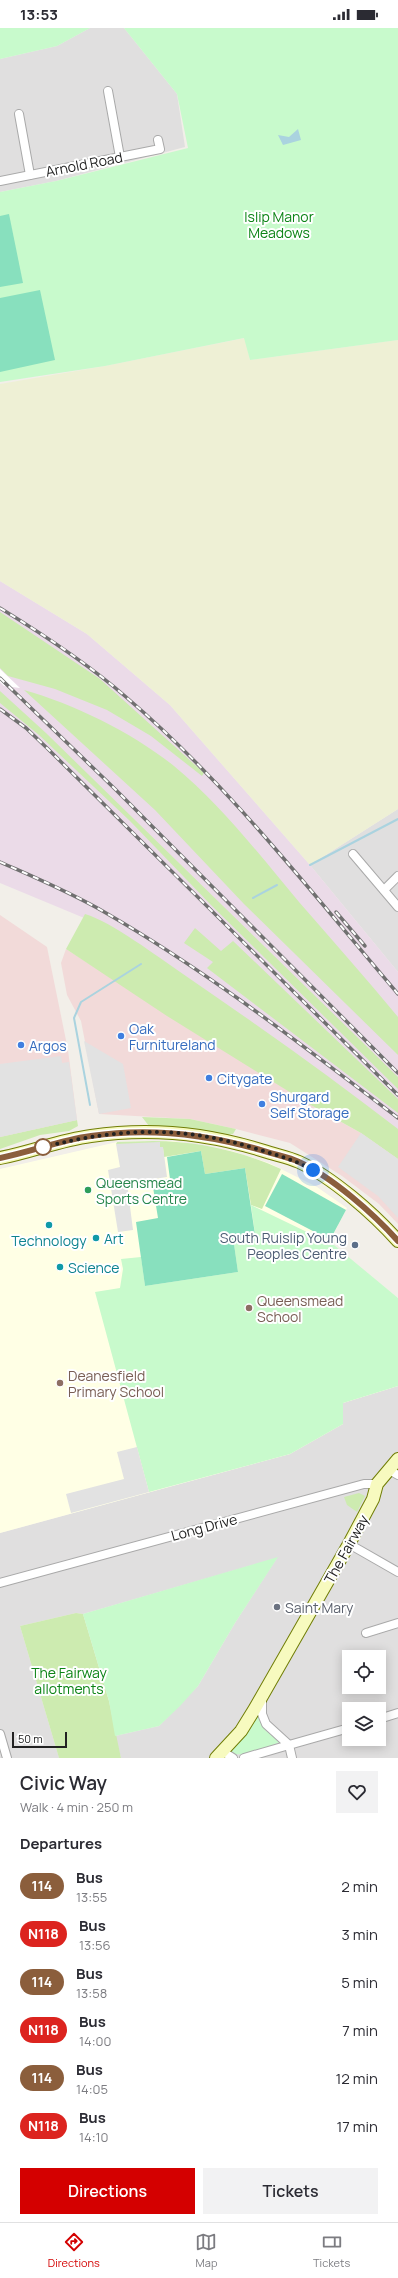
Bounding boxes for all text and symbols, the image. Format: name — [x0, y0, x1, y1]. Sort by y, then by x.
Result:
text: 13:53 — [20, 4, 58, 25]
street label: Arnold Road — [44, 147, 124, 181]
park label: Islip Manor Meadows — [244, 207, 314, 242]
place label: Oak Furnitureland — [129, 1019, 216, 1054]
marker: Oak Furnitureland — [116, 1031, 126, 1041]
place label: Argos — [29, 1036, 67, 1055]
marker: Argos — [16, 1040, 26, 1050]
place label: Citygate — [217, 1069, 272, 1088]
marker: Citygate — [204, 1073, 214, 1083]
place label: Shurgard Self Storage — [270, 1087, 349, 1122]
marker: Shurgard Self Storage — [257, 1099, 267, 1109]
unlabelled marker — [34, 1138, 52, 1156]
your location — [303, 1160, 323, 1180]
place label: Queensmead Sports Centre — [96, 1173, 187, 1208]
marker: Queensmead Sports Centre — [83, 1185, 93, 1195]
marker: Technology — [44, 1220, 54, 1230]
place label: South Ruislip Young Peoples Centre — [220, 1228, 347, 1263]
place label: Art — [104, 1229, 124, 1248]
place label: Technology — [11, 1231, 87, 1250]
marker: Art — [91, 1233, 101, 1243]
marker: South Ruislip Young Peoples Centre — [350, 1240, 360, 1250]
place label: Science — [68, 1258, 119, 1277]
marker: Science — [55, 1262, 65, 1272]
place label: Queensmead School — [257, 1291, 343, 1326]
marker: Queensmead School — [244, 1303, 254, 1313]
place label: Deanesfield Primary School — [68, 1366, 164, 1401]
marker: Deanesfield Primary School — [55, 1378, 65, 1388]
street label: Long Drive — [169, 1509, 239, 1545]
street label: The Fairway — [319, 1511, 373, 1587]
place label: Saint Mary — [285, 1598, 354, 1617]
marker: Saint Mary — [272, 1602, 282, 1612]
map controls — [342, 1650, 386, 1746]
button: locate — [342, 1650, 386, 1694]
park label: The Fairway allotments — [31, 1663, 107, 1698]
button: layers — [342, 1702, 386, 1746]
scale bar — [12, 1730, 67, 1749]
text: 50 m — [18, 1731, 43, 1746]
text: Civic Way — [20, 1770, 107, 1796]
button: heart — [336, 1771, 378, 1813]
text: Walk · 4 min · 250 m — [20, 1798, 133, 1816]
text: Departures — [20, 1833, 102, 1854]
text: Bus — [76, 1867, 103, 1888]
text: 114 — [32, 1876, 52, 1895]
text: 2 min — [341, 1876, 378, 1897]
text: 13:55 — [76, 1888, 107, 1906]
text: Bus — [79, 1915, 106, 1936]
text: N118 — [28, 1924, 59, 1943]
text: 3 min — [342, 1924, 378, 1945]
text: 13:56 — [79, 1936, 111, 1954]
text: Bus — [76, 1963, 103, 1984]
text: 114 — [32, 1972, 52, 1991]
text: 5 min — [341, 1972, 378, 1993]
text: 13:58 — [76, 1984, 107, 2002]
text: Bus — [79, 2011, 106, 2032]
text: N118 — [28, 2020, 59, 2039]
text: 7 min — [342, 2020, 378, 2041]
text: 14:00 — [79, 2032, 111, 2050]
text: Bus — [76, 2059, 103, 2080]
text: 114 — [32, 2068, 52, 2087]
text: 12 min — [335, 2068, 378, 2089]
text: 14:05 — [76, 2080, 108, 2098]
text: Bus — [79, 2107, 106, 2128]
text: N118 — [28, 2116, 59, 2135]
text: 17 min — [336, 2116, 378, 2137]
text: 14:10 — [79, 2128, 109, 2146]
button: Directions — [20, 2168, 195, 2214]
button: Tickets — [203, 2168, 378, 2214]
tab: Directions — [48, 2231, 100, 2270]
tab: Map — [195, 2231, 217, 2270]
tab: Tickets — [313, 2231, 350, 2270]

